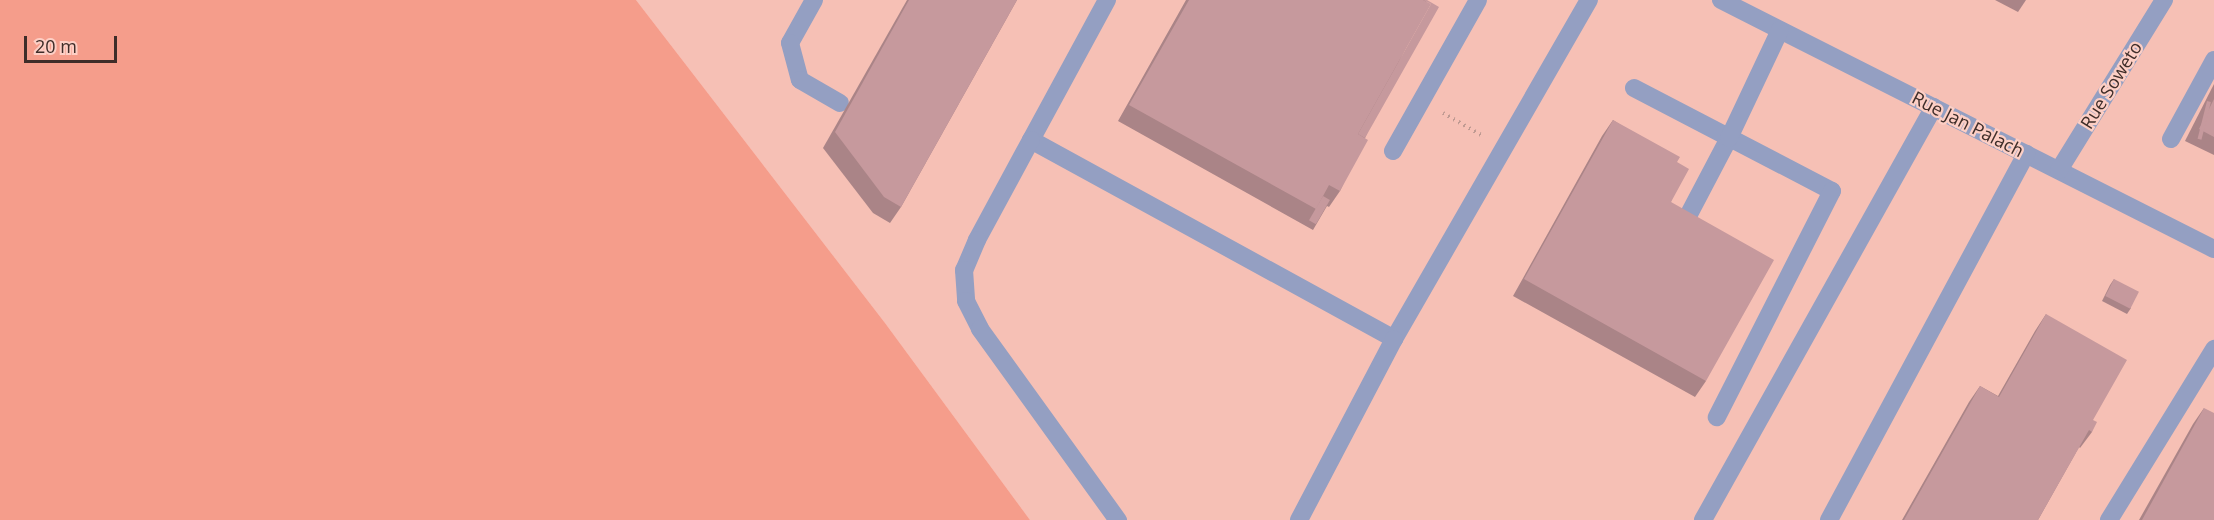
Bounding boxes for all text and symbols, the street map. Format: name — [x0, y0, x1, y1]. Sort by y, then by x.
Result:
scale bar — [27, 24, 120, 62]
text: 20 m — [35, 34, 77, 58]
street label: Rue Soweto — [2076, 37, 2146, 133]
street label: Rue Jan Palach — [1909, 87, 2027, 161]

